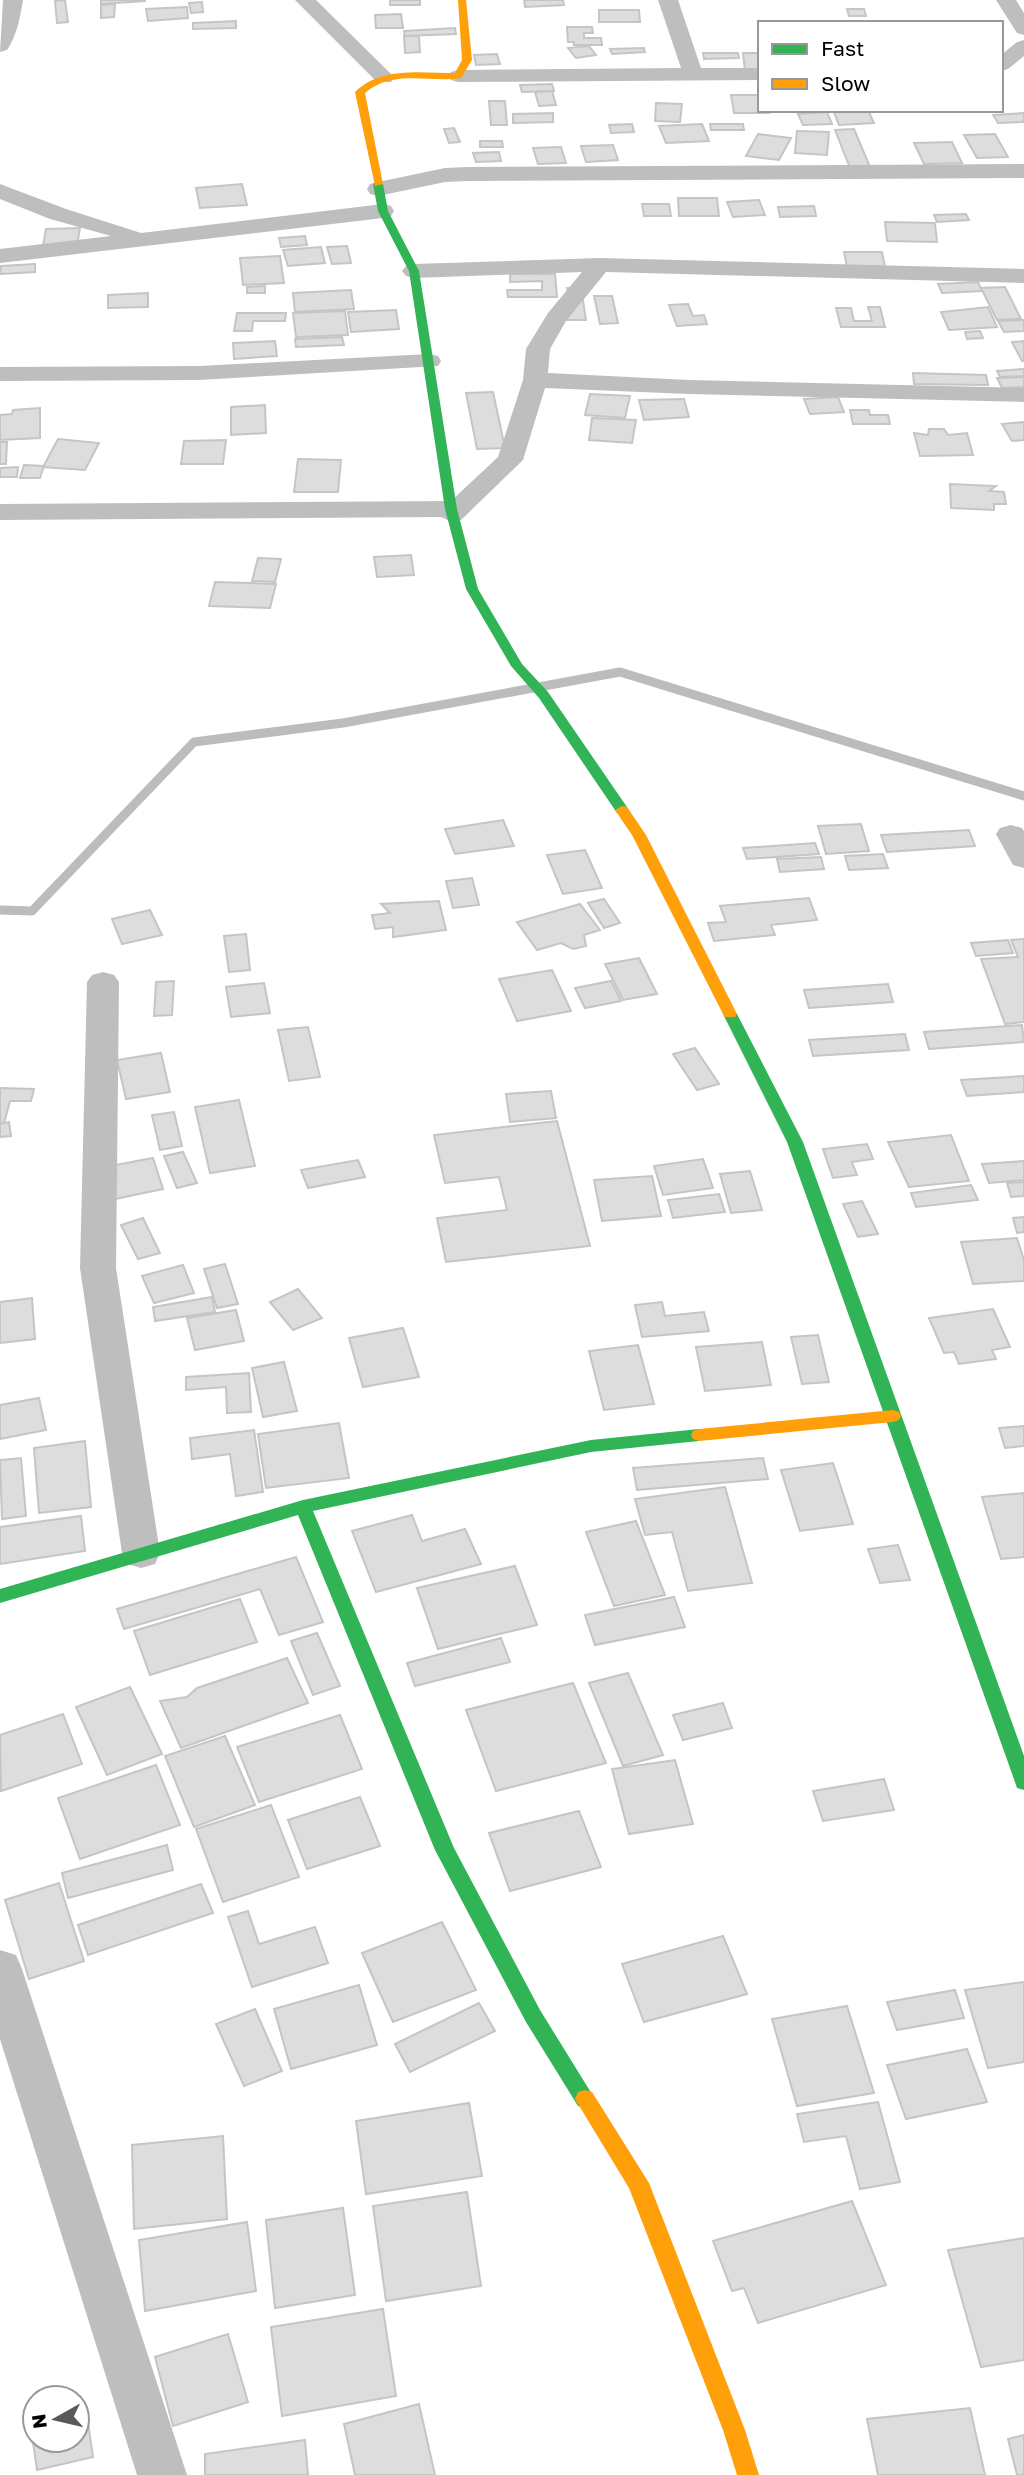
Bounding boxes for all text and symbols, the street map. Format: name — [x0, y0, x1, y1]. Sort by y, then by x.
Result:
legend — [758, 21, 1003, 112]
text: Fast — [821, 35, 864, 61]
text: Slow — [821, 70, 870, 96]
north arrow — [21, 2384, 91, 2454]
text: N — [26, 2413, 51, 2430]

